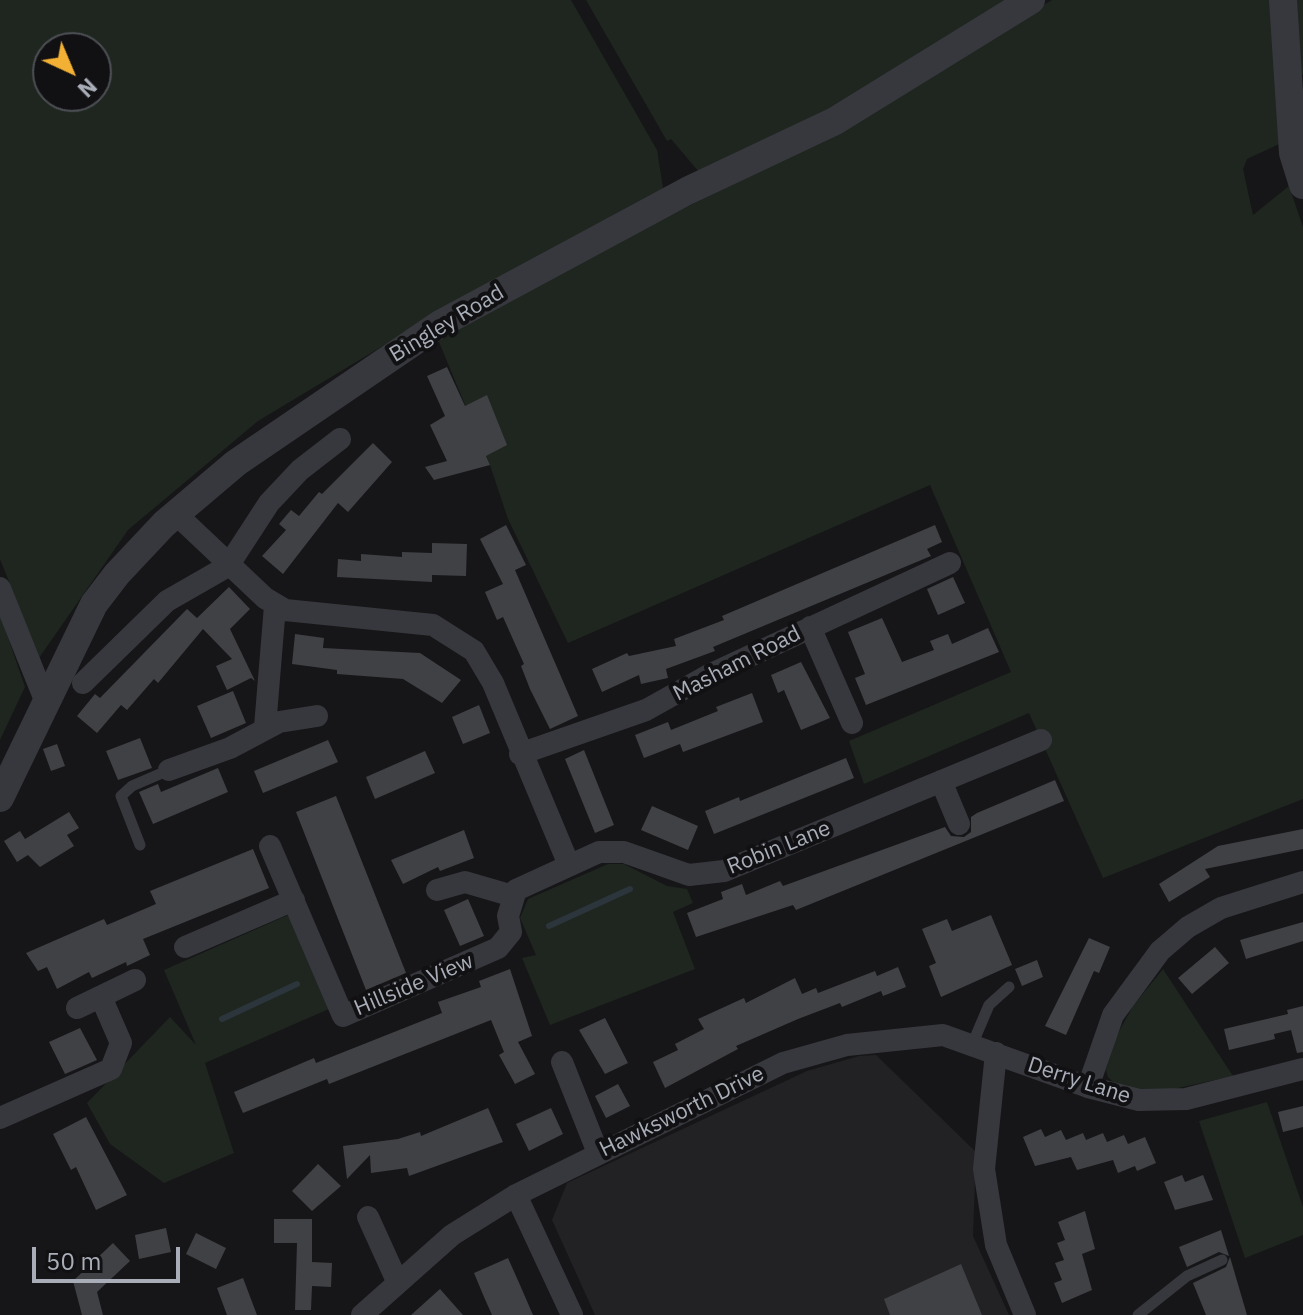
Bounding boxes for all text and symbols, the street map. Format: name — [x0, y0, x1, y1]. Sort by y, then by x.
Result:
north arrow — [32, 32, 112, 112]
text: N — [72, 72, 103, 104]
street label: Bingley Road — [385, 280, 509, 368]
street label: Masham Road — [669, 621, 805, 707]
street label: Robin Lane — [723, 815, 835, 881]
street label: Hillside View — [350, 948, 478, 1022]
street label: Derry Lane — [1024, 1052, 1134, 1110]
street label: Hawksworth Drive — [595, 1061, 769, 1163]
scale bar — [36, 1231, 184, 1281]
text: 50 m — [46, 1245, 101, 1277]

